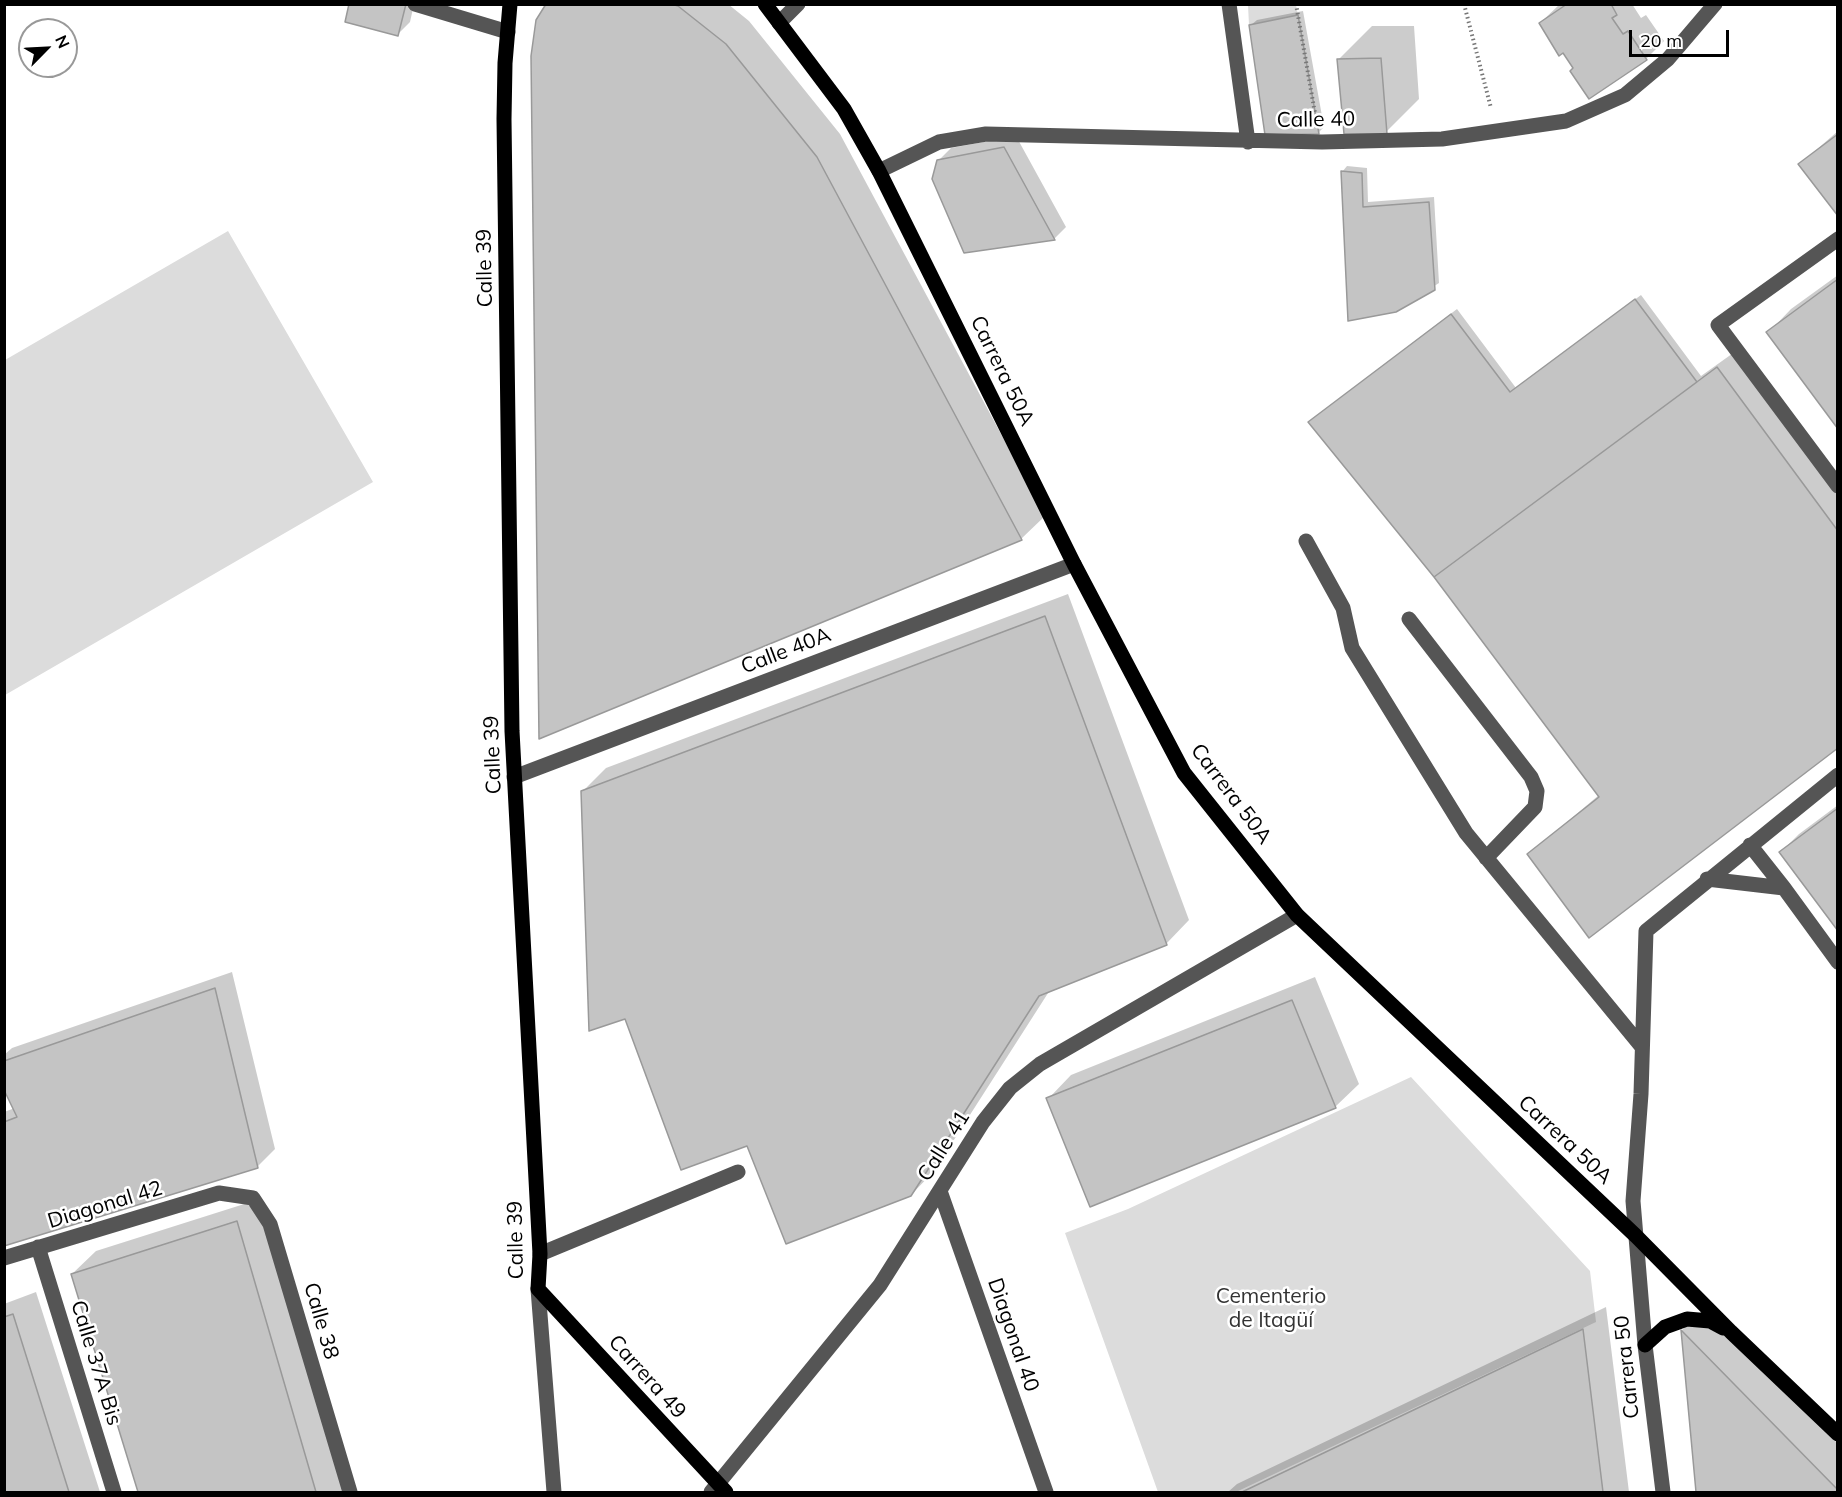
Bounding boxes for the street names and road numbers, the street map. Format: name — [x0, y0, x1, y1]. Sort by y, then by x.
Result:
street label: Calle 40 — [1276, 107, 1356, 133]
street label: Calle 39 — [472, 228, 498, 308]
street label: Carrera 50A — [965, 312, 1039, 430]
street label: Calle 40A — [738, 622, 834, 680]
street label: Calle 39 — [479, 715, 507, 795]
street label: Carrera 50A — [1185, 739, 1277, 849]
street label: Carrera 50A — [1513, 1090, 1617, 1190]
street label: Calle 41 — [912, 1106, 976, 1186]
street label: Diagonal 42 — [45, 1176, 165, 1234]
street label: Calle 39 — [503, 1200, 529, 1280]
street label: Diagonal 40 — [982, 1275, 1044, 1395]
street label: Calle 38 — [298, 1280, 344, 1362]
street label: Calle 37A Bis — [65, 1297, 127, 1429]
street label: Carrera 50 — [1609, 1314, 1645, 1420]
street label: Carrera 49 — [603, 1330, 691, 1424]

